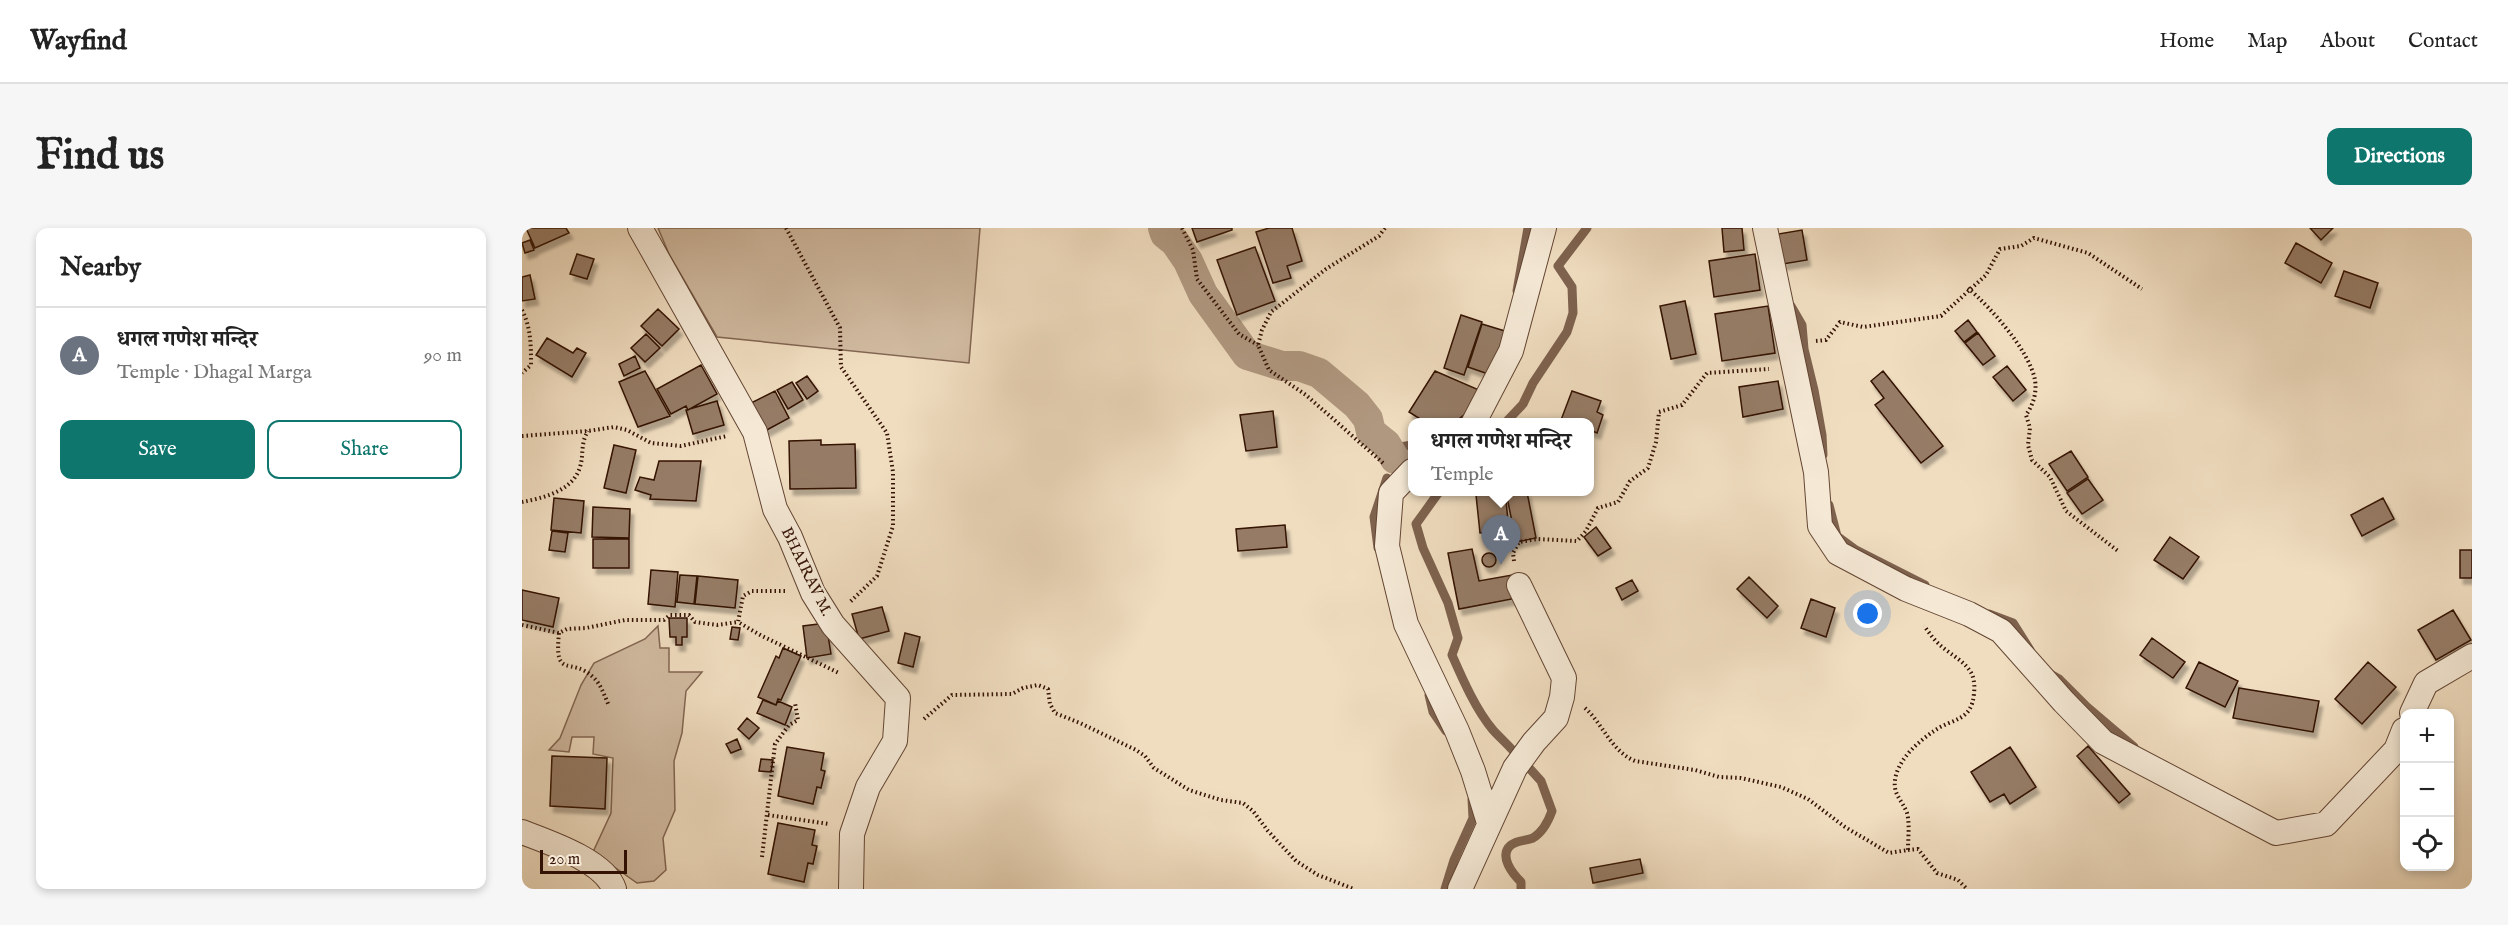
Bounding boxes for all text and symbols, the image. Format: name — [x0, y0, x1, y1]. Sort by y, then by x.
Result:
text: Wayfind — [30, 24, 127, 59]
text: Home — [2159, 28, 2214, 55]
text: Map — [2247, 28, 2287, 55]
text: About — [2320, 28, 2375, 55]
text: Contact — [2408, 28, 2478, 55]
button: Directions — [2327, 128, 2472, 185]
text: Find us — [36, 130, 164, 183]
text: Nearby — [60, 251, 141, 284]
text: धगल गणेश मन्दिर — [117, 326, 258, 354]
text: A — [73, 343, 86, 368]
text: 90 m — [424, 343, 462, 368]
text: Temple · Dhagal Marga — [117, 360, 312, 385]
popup — [1408, 418, 1594, 496]
button: Save — [60, 420, 255, 479]
button: Share — [267, 420, 462, 479]
text: धगल गणेश मन्दिर — [1431, 428, 1571, 456]
text: Temple — [1431, 462, 1493, 487]
pin: A — [1482, 516, 1520, 565]
street label: BHAIRAV M. — [776, 524, 836, 620]
your location — [1853, 599, 1882, 628]
map controls — [2400, 709, 2454, 871]
button: + — [2400, 709, 2454, 763]
button: − — [2400, 763, 2454, 817]
button: locate — [2400, 817, 2454, 871]
scale bar — [540, 847, 627, 874]
text: 20 m — [549, 850, 580, 870]

